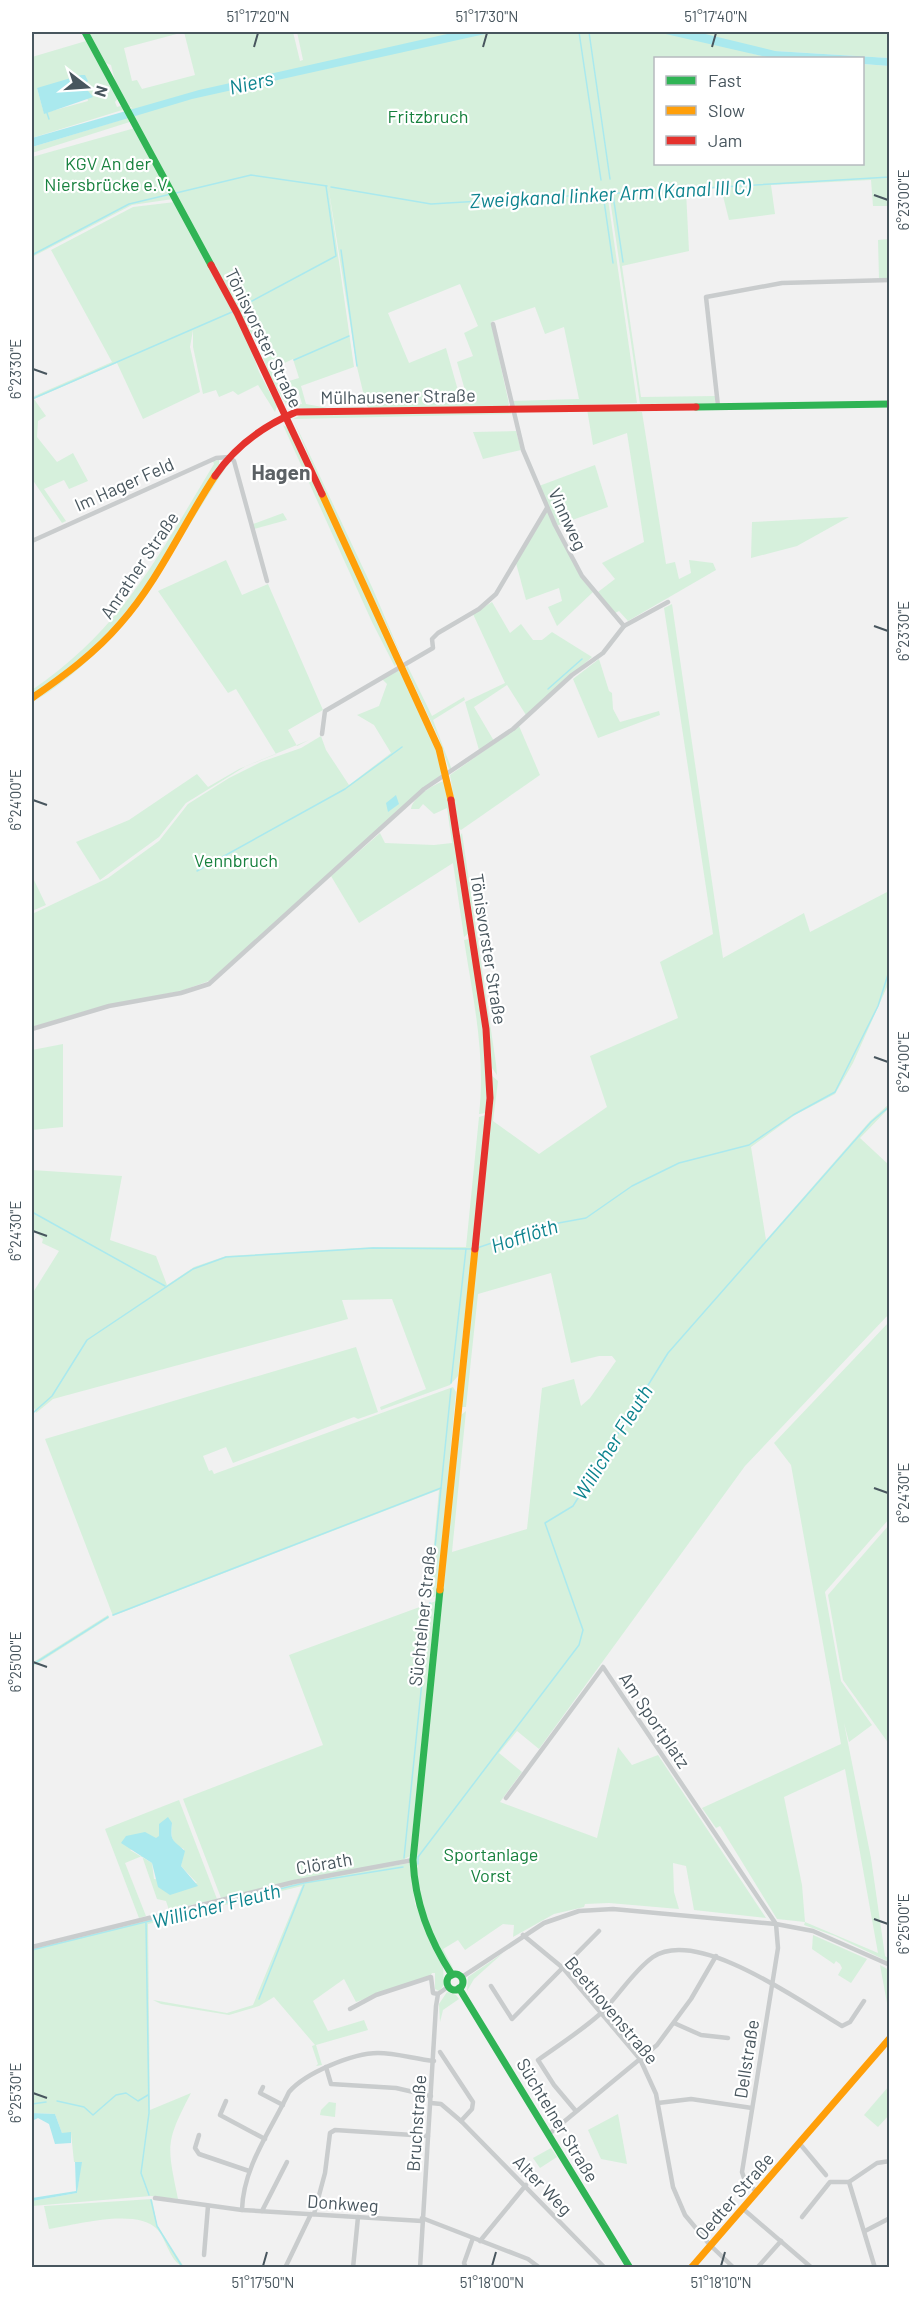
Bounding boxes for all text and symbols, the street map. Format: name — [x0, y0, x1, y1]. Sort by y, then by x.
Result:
text: 51°17'20"N — [226, 7, 290, 25]
text: 51°17'30"N — [456, 7, 518, 25]
text: 51°17'40"N — [684, 7, 748, 25]
north arrow — [57, 57, 117, 117]
legend — [654, 57, 864, 165]
water label: Niers — [226, 65, 276, 99]
text: Fast — [708, 69, 742, 91]
text: N — [91, 84, 112, 99]
text: Slow — [708, 99, 745, 121]
park label: Fritzbruch — [388, 105, 468, 127]
text: Jam — [708, 129, 742, 151]
park label: KGV An der Niersbrücke e.V. — [44, 152, 172, 195]
text: 6°23'00"E — [894, 169, 912, 231]
water label: Zweigkanal linker Arm (Kanal III C) — [469, 174, 752, 212]
street label: Tönisvorster Straße — [221, 265, 307, 411]
text: 6°23'30"E — [6, 339, 24, 399]
street label: Mülhausener Straße — [320, 384, 476, 408]
street label: Im Hager Feld — [71, 452, 177, 516]
district label: Hagen — [252, 459, 310, 484]
street label: Vinnweg — [544, 484, 592, 554]
street label: Anrather Straße — [95, 507, 183, 623]
text: 6°23'30"E — [894, 601, 912, 661]
text: 6°24'00"E — [6, 769, 24, 831]
park label: Vennbruch — [194, 849, 278, 871]
street label: Tönisvorster Straße — [466, 872, 512, 1026]
text: 6°24'00"E — [894, 1031, 912, 1093]
text: 6°24'30"E — [6, 1201, 24, 1261]
water label: Hofflöth — [488, 1213, 560, 1257]
water label: Willicher Fleuth — [567, 1380, 657, 1504]
text: 6°24'30"E — [894, 1463, 912, 1523]
street label: Süchtelner Straße — [404, 1545, 440, 1687]
text: 6°25'00"E — [6, 1631, 24, 1693]
street label: Am Sportplatz — [615, 1668, 695, 1772]
park label: Sportanlage Vorst — [444, 1843, 538, 1886]
street label: Clörath — [294, 1847, 354, 1879]
water label: Willicher Fleuth — [149, 1877, 283, 1933]
text: 6°25'00"E — [894, 1893, 912, 1955]
street label: Beethovenstraße — [561, 1952, 663, 2068]
street label: Dellstraße — [729, 2018, 763, 2100]
street label: Süchtelner Straße — [512, 2054, 604, 2186]
text: 6°25'30"E — [6, 2063, 24, 2123]
street label: Bruchstraße — [402, 2074, 430, 2172]
street label: Oedter Straße — [690, 2148, 778, 2244]
street label: Alter Weg — [509, 2150, 577, 2220]
street label: Donkweg — [307, 2190, 379, 2216]
text: 51°17'50"N — [232, 2273, 294, 2291]
text: 51°18'00"N — [460, 2273, 524, 2291]
text: 51°18'10"N — [690, 2273, 752, 2291]

